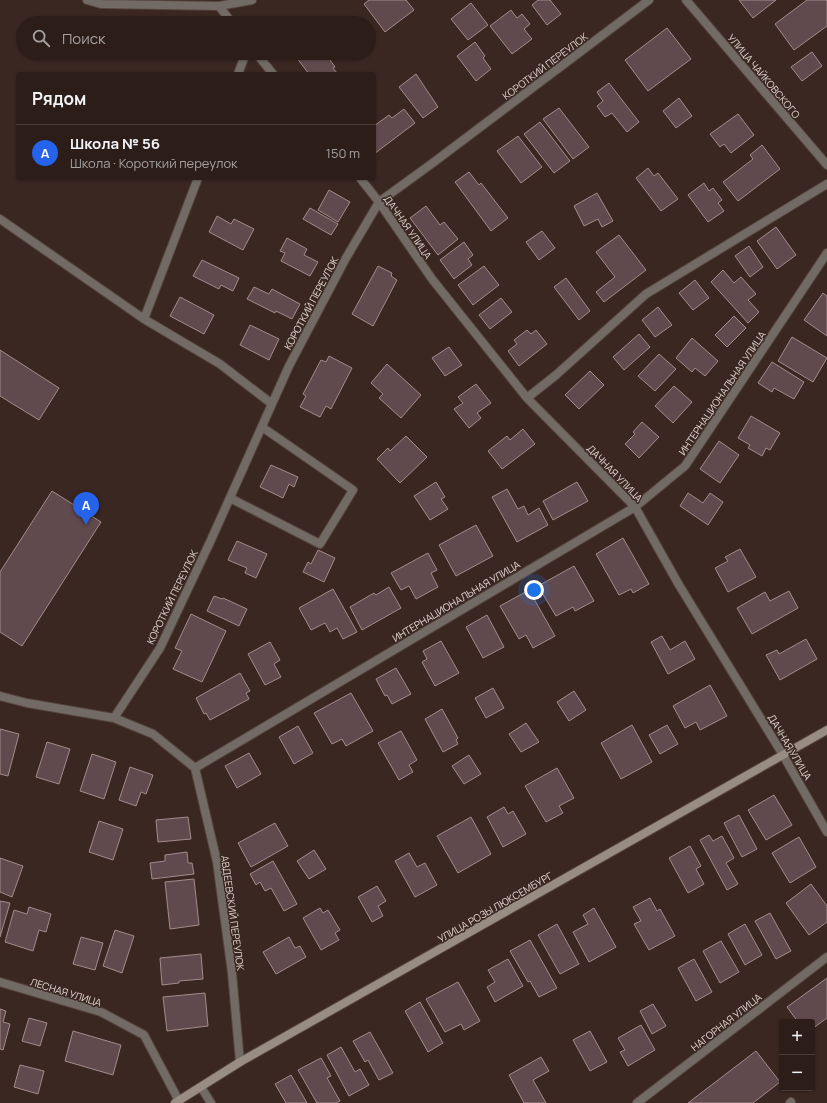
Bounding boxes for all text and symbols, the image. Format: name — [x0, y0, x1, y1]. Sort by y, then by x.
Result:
search box — [16, 16, 376, 60]
icon: search — [30, 27, 52, 49]
text: Поиск — [62, 28, 106, 49]
street label: КОРОТКИЙ ПЕРЕУЛОК — [499, 29, 591, 103]
street label: УЛИЦА ЧАЙКОВСКОГО — [725, 31, 803, 121]
text: Рядом — [32, 87, 86, 110]
text: Школа № 56 — [70, 133, 160, 154]
text: A — [41, 144, 49, 162]
text: 150 m — [326, 144, 360, 162]
text: Школа · Короткий переулок — [70, 154, 238, 172]
street label: ДАЧНАЯ УЛИЦА — [381, 192, 435, 262]
street label: КОРОТКИЙ ПЕРЕУЛОК — [281, 254, 342, 352]
street label: ИНТЕРНАЦИОНАЛЬНАЯ УЛИЦА — [675, 328, 769, 458]
street label: ДАЧНАЯ УЛИЦА — [584, 441, 646, 505]
pin: A — [73, 492, 99, 525]
street label: КОРОТКИЙ ПЕРЕУЛОК — [143, 547, 201, 647]
street label: ИНТЕРНАЦИОНАЛЬНАЯ УЛИЦА — [389, 557, 523, 645]
your location — [524, 580, 544, 600]
street label: ДАЧНАЯ УЛИЦА — [765, 711, 816, 783]
street label: АВДЕЕВСКИЙ ПЕРЕУЛОК — [218, 854, 248, 972]
street label: УЛИЦА РОЗЫ ЛЮКСЕМБУРГ — [435, 868, 556, 946]
street label: ЛЕСНАЯ УЛИЦА — [29, 974, 104, 1010]
street label: НАГОРНАЯ УЛИЦА — [688, 990, 765, 1054]
map controls — [779, 1019, 815, 1091]
button: + — [779, 1019, 815, 1055]
button: − — [779, 1055, 815, 1091]

